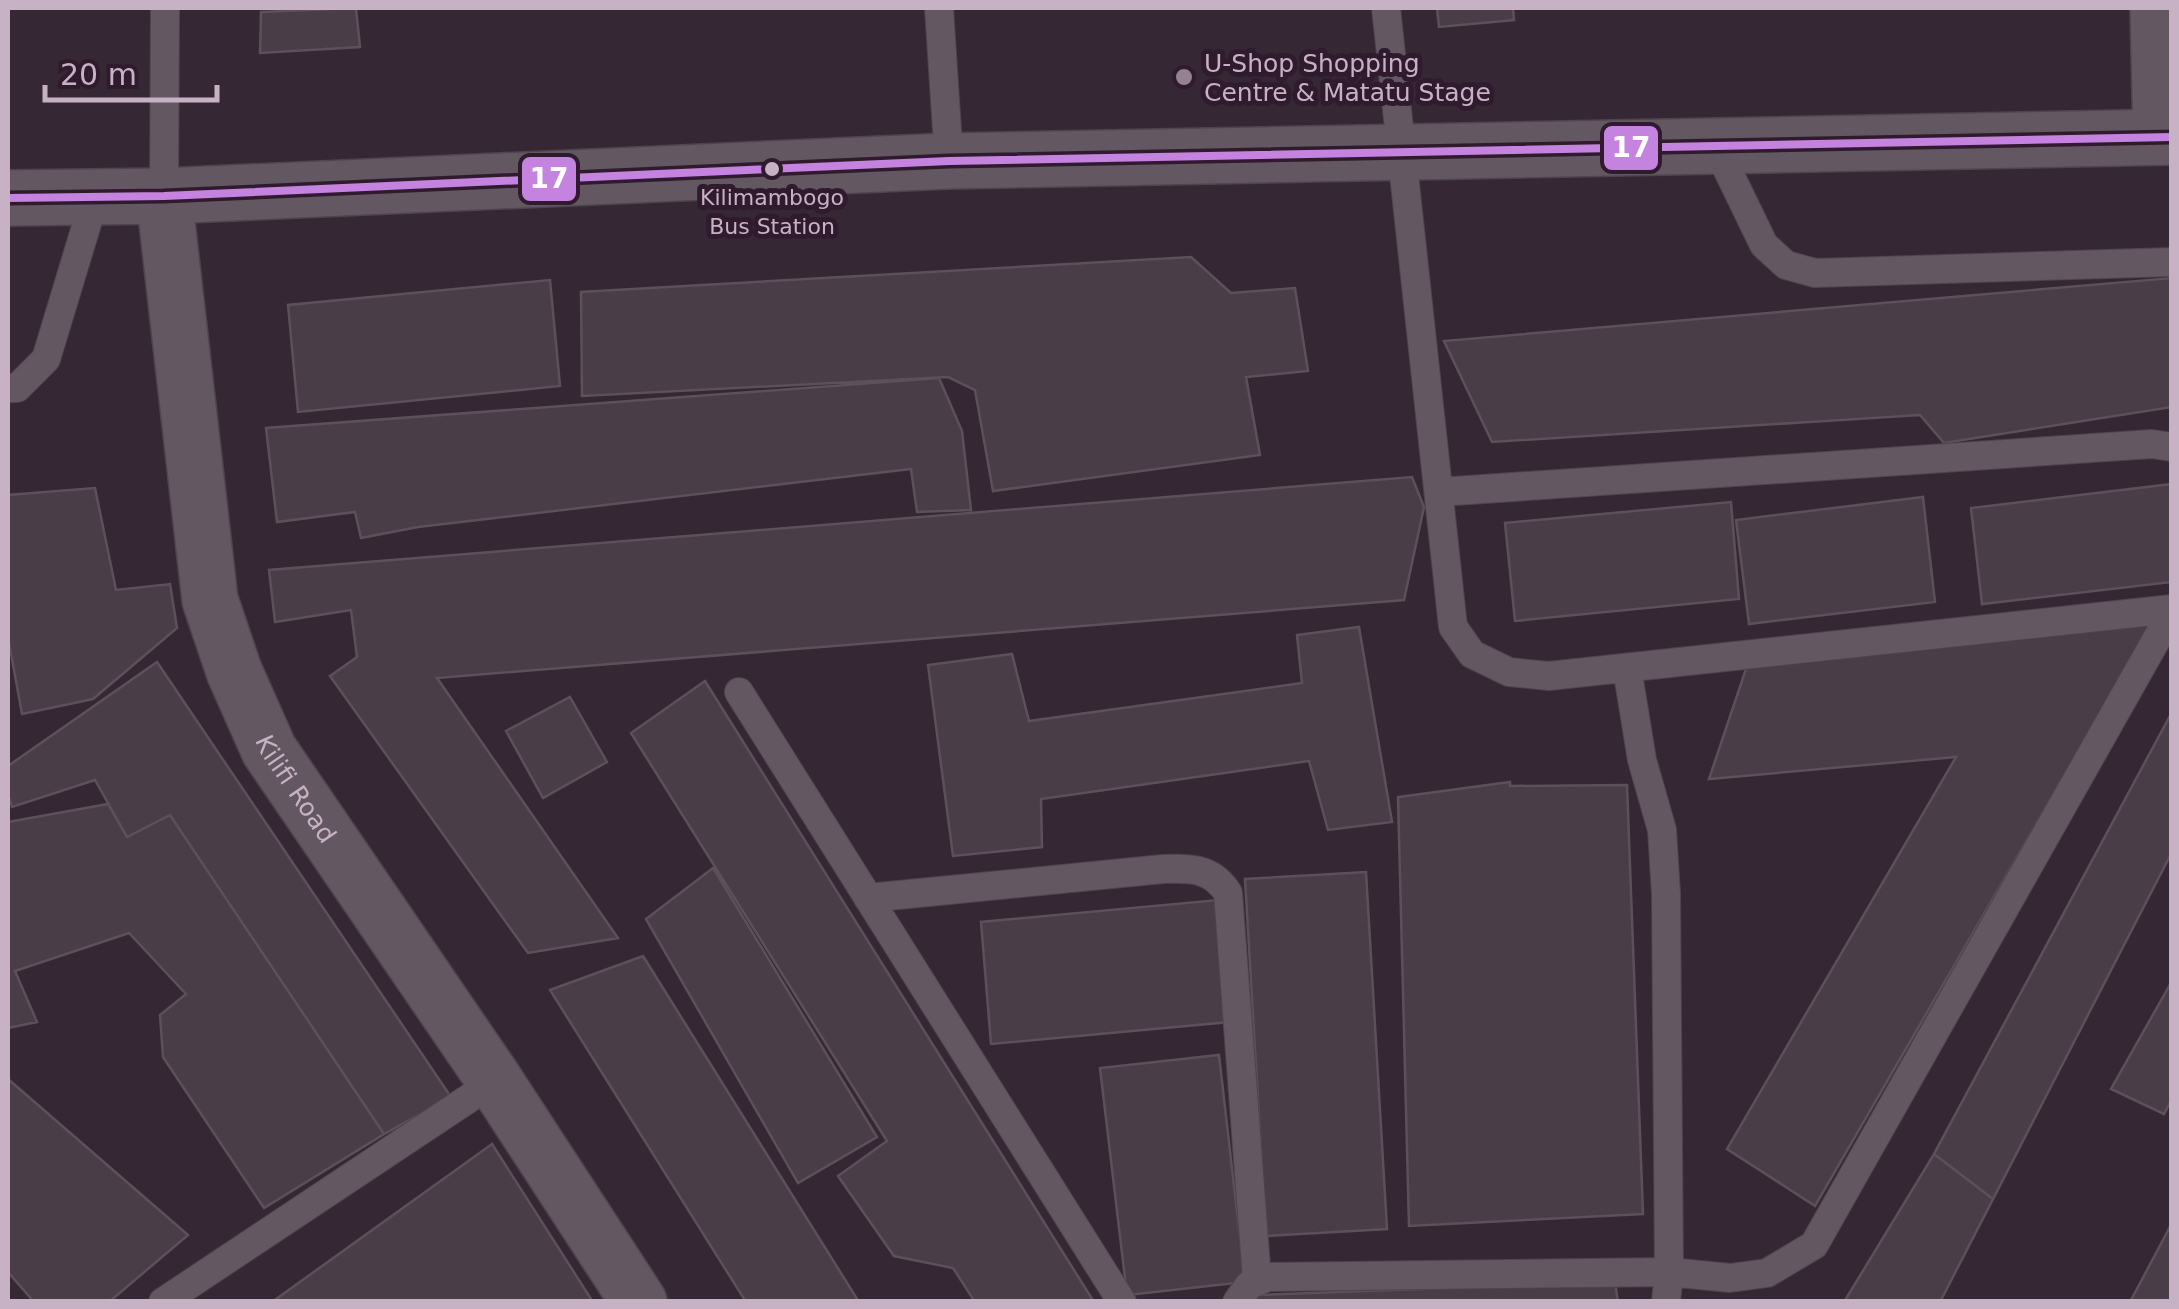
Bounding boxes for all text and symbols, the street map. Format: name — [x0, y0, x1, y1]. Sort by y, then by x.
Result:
scale bar — [45, 40, 218, 102]
place label: U-Shop Shopping Centre & Matatu Stage — [1204, 49, 1491, 107]
text: 20 m — [60, 57, 137, 92]
marker: U-Shop Shopping Centre & Matatu Stage — [1173, 66, 1195, 88]
line badge: 17 — [1602, 124, 1660, 172]
text: 17 — [1612, 131, 1650, 164]
line badge: 17 — [520, 155, 578, 203]
marker: Kilimambogo Bus Station — [762, 159, 782, 179]
text: 17 — [530, 162, 568, 195]
place label: Kilimambogo Bus Station — [700, 185, 844, 239]
street label: Kilifi Road — [249, 731, 342, 848]

